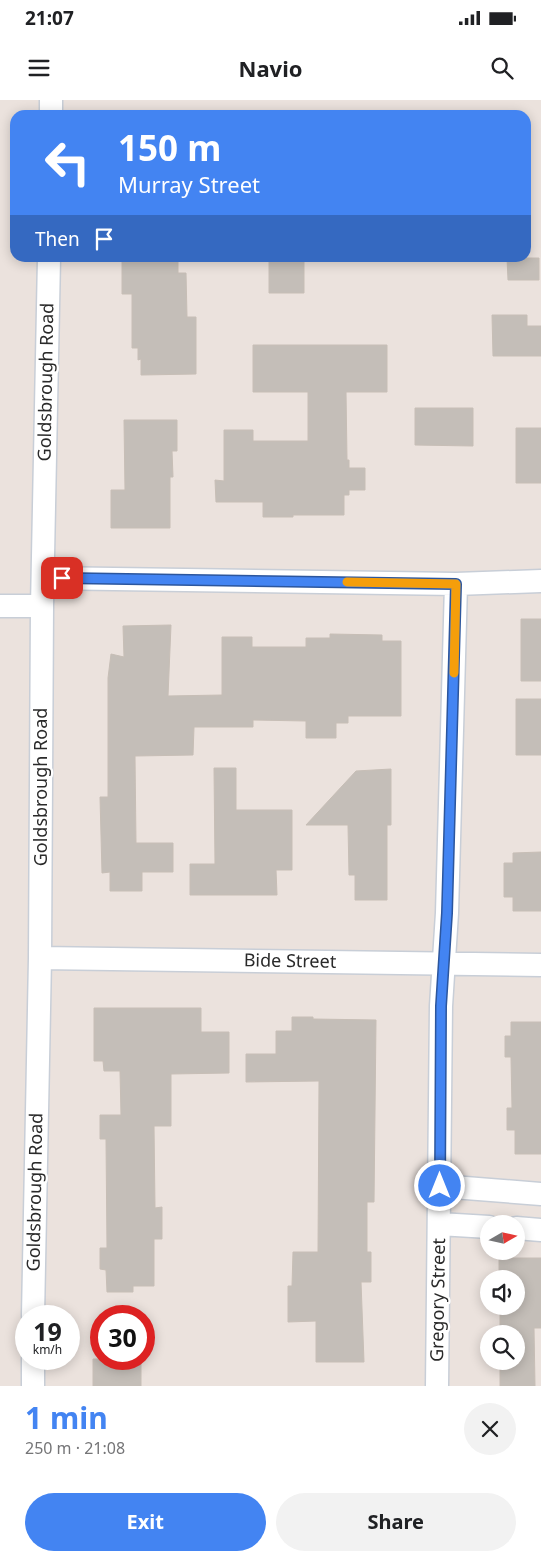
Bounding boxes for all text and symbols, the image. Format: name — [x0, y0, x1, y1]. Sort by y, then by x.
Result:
text: 21:07 — [25, 5, 74, 31]
text: Navio — [239, 53, 302, 83]
icon: menu — [25, 54, 53, 82]
icon: search — [488, 54, 516, 82]
text: 150 m — [118, 124, 221, 171]
icon: left — [35, 130, 100, 195]
text: Murray Street — [118, 169, 260, 199]
icon: arrive — [90, 225, 118, 253]
text: Then — [35, 226, 80, 252]
street label: Goldsbrough Road — [32, 302, 58, 461]
pin — [41, 557, 83, 599]
icon: arrive — [48, 564, 76, 592]
street label: Goldsbrough Road — [28, 708, 52, 866]
street label: Bide Street — [244, 947, 337, 973]
street label: Goldsbrough Road — [21, 1112, 47, 1271]
position arrow — [413, 1159, 465, 1211]
north arrow — [480, 1215, 525, 1260]
map controls — [480, 1215, 525, 1370]
street label: Gregory Street — [424, 1237, 450, 1362]
button: sound — [480, 1270, 525, 1315]
speed limit sign: 30 — [90, 1305, 155, 1370]
text: 19 — [33, 1314, 62, 1348]
button: search — [480, 1325, 525, 1370]
text: km/h — [33, 1341, 62, 1358]
text: 1 min — [25, 1397, 108, 1438]
button: close — [464, 1403, 516, 1455]
text: 250 m · 21:08 — [25, 1437, 125, 1459]
button: Exit — [25, 1493, 266, 1551]
button: Share — [276, 1493, 516, 1551]

